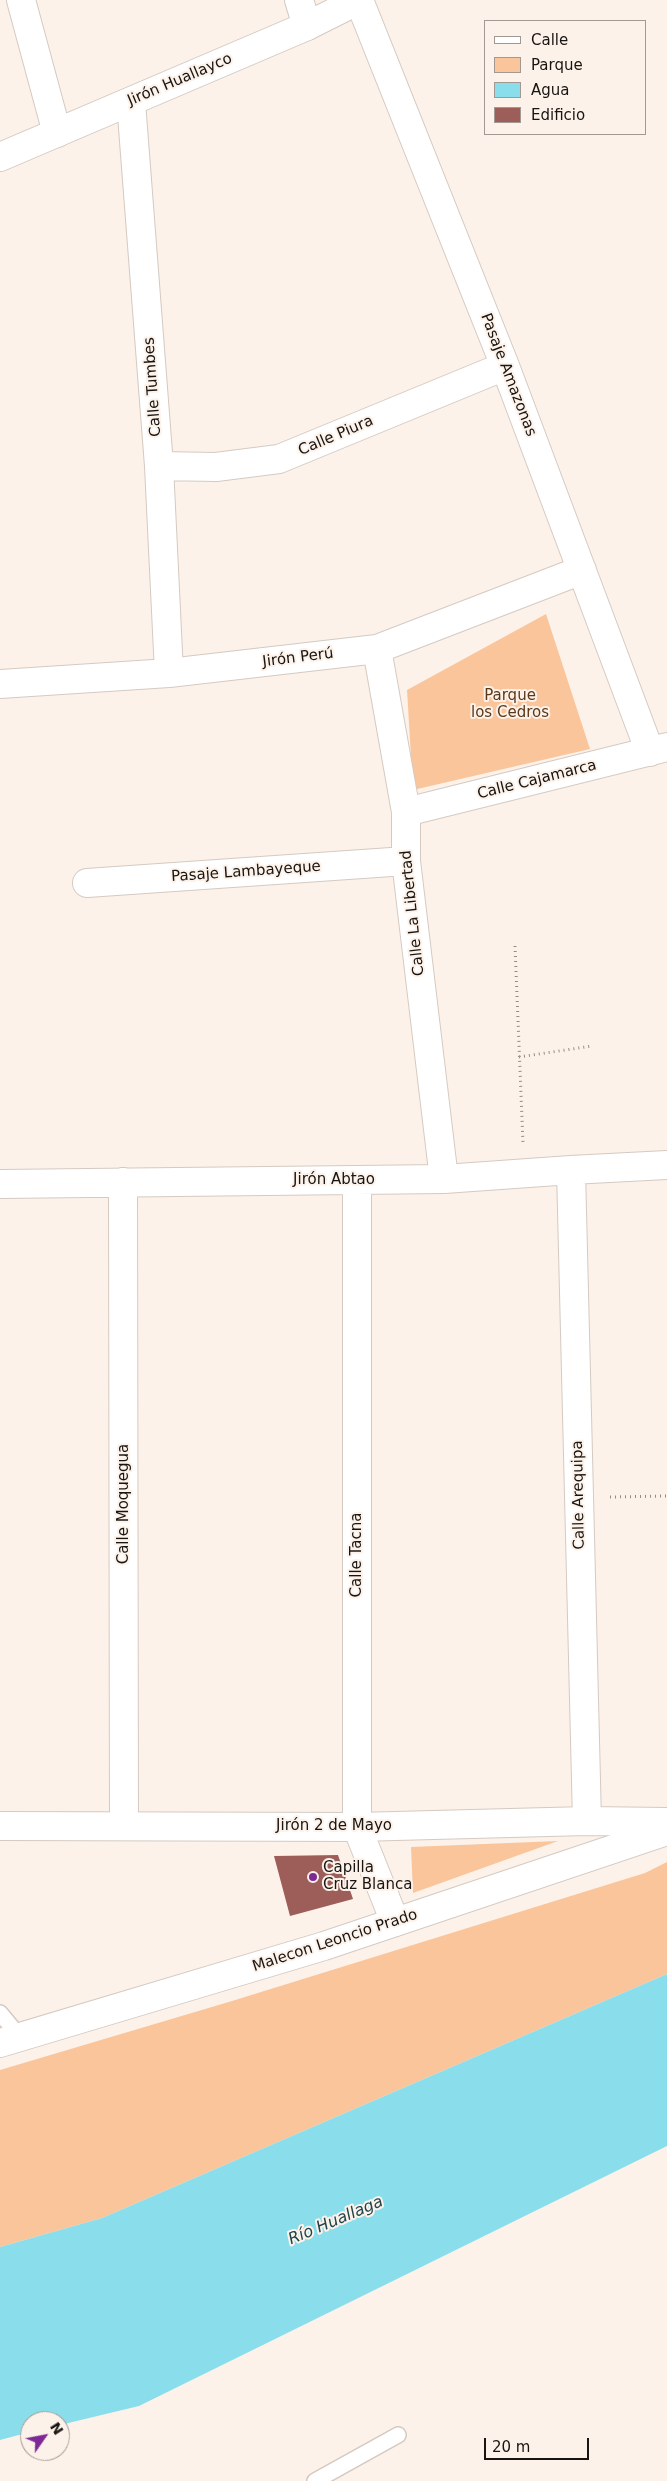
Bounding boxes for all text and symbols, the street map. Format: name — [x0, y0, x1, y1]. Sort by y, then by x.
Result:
legend — [484, 20, 647, 135]
text: Calle — [531, 31, 568, 49]
street label: Jirón Huallayco — [125, 50, 235, 110]
text: Parque — [531, 56, 583, 74]
text: Agua — [531, 81, 569, 99]
text: Edificio — [531, 106, 585, 124]
street label: Pasaje Amazonas — [476, 311, 540, 439]
street label: Calle Tumbes — [141, 337, 165, 437]
street label: Calle Piura — [296, 412, 376, 460]
street label: Jirón Perú — [262, 645, 334, 671]
park label: Parque los Cedros — [471, 687, 549, 722]
street label: Calle Cajamarca — [476, 756, 598, 804]
street label: Calle La Libertad — [397, 849, 429, 977]
street label: Pasaje Lambayeque — [171, 858, 321, 886]
street label: Jirón Abtao — [293, 1171, 375, 1189]
street label: Calle Arequipa — [569, 1440, 589, 1550]
street label: Calle Moquegua — [115, 1444, 133, 1564]
street label: Calle Tacna — [348, 1513, 366, 1597]
street label: Jirón 2 de Mayo — [276, 1817, 392, 1835]
place label: Capilla Cruz Blanca — [323, 1859, 412, 1894]
marker: Capilla Cruz Blanca — [307, 1871, 319, 1883]
street label: Malecon Leoncio Prado — [250, 1906, 420, 1976]
water label: Río Huallaga — [286, 2192, 386, 2250]
north arrow — [20, 2411, 70, 2461]
text: N — [47, 2419, 67, 2438]
scale bar — [487, 2428, 592, 2460]
text: 20 m — [492, 2438, 530, 2456]

